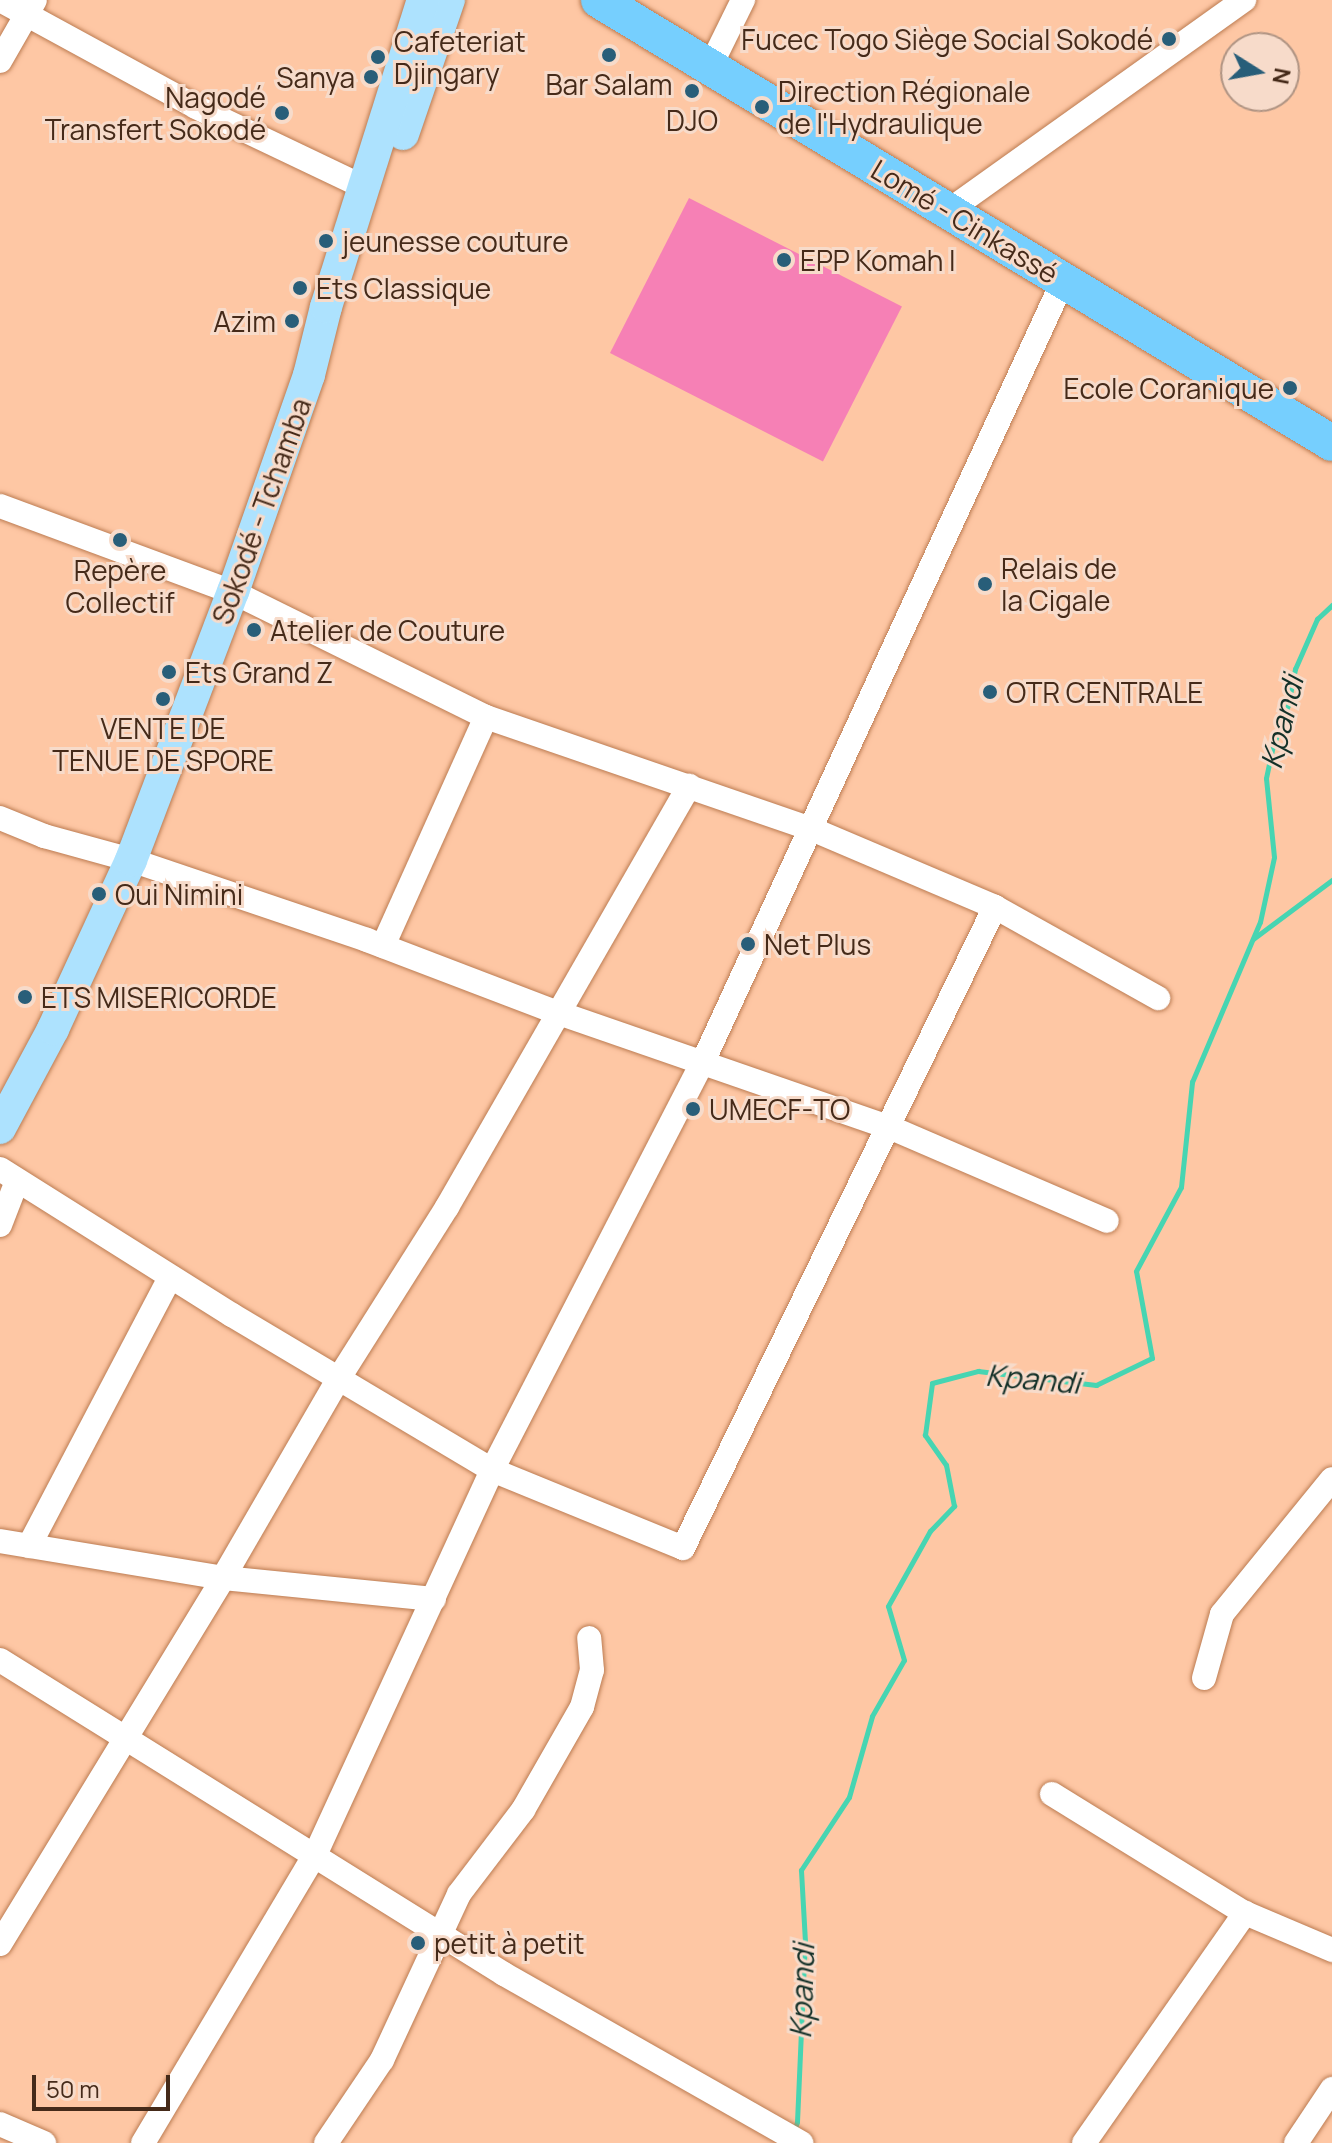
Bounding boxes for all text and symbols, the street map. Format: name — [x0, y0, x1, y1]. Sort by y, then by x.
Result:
place label: Fucec Togo Siège Social Sokodé — [741, 22, 1153, 56]
place label: Cafeteriat Djingary — [394, 24, 526, 90]
marker: Fucec Togo Siège Social Sokodé — [1160, 30, 1178, 48]
north arrow — [1220, 32, 1300, 112]
marker: Bar Salam — [600, 46, 618, 64]
marker: Cafeteriat Djingary — [369, 48, 387, 66]
place label: Sanya — [276, 60, 355, 94]
text: N — [1265, 66, 1298, 87]
place label: Bar Salam — [545, 67, 673, 101]
marker: Sanya — [362, 68, 380, 86]
place label: Direction Régionale de l'Hydraulique — [778, 74, 1030, 140]
place label: Nagodé Transfert Sokodé — [45, 80, 266, 146]
marker: DJO — [683, 82, 701, 100]
marker: Direction Régionale de l'Hydraulique — [753, 98, 771, 116]
place label: DJO — [666, 103, 718, 137]
marker: Nagodé Transfert Sokodé — [273, 104, 291, 122]
street label: Lomé - Cinkassé — [865, 152, 1065, 290]
place label: jeunesse couture — [342, 224, 569, 258]
marker: jeunesse couture — [317, 232, 335, 250]
place label: EPP Komah I — [800, 243, 956, 277]
marker: EPP Komah I — [775, 251, 793, 269]
place label: Ets Classique — [316, 271, 491, 305]
marker: Ets Classique — [291, 279, 309, 297]
place label: Azim — [213, 304, 276, 338]
marker: Azim — [283, 312, 301, 330]
place label: Ecole Coranique — [1063, 371, 1274, 405]
marker: Ecole Coranique — [1281, 379, 1299, 397]
street label: Sokodé - Tchamba — [205, 393, 317, 629]
marker: Repère Collectif — [111, 531, 129, 549]
place label: Relais de la Cigale — [1001, 551, 1117, 617]
place label: Repère Collectif — [65, 553, 175, 619]
marker: Relais de la Cigale — [976, 575, 994, 593]
place label: Atelier de Couture — [270, 613, 505, 647]
marker: Atelier de Couture — [245, 621, 263, 639]
place label: Ets Grand Z — [185, 655, 333, 689]
marker: Ets Grand Z — [160, 663, 178, 681]
water label: Kpandi — [1253, 672, 1311, 772]
place label: OTR CENTRALE — [1006, 675, 1203, 709]
marker: OTR CENTRALE — [981, 683, 999, 701]
marker: VENTE DE TENUE DE SPORE — [154, 690, 172, 708]
place label: VENTE DE TENUE DE SPORE — [52, 711, 274, 777]
place label: Oui Nimini — [115, 877, 243, 911]
marker: Oui Nimini — [90, 885, 108, 903]
place label: Net Plus — [764, 927, 871, 961]
marker: Net Plus — [739, 935, 757, 953]
place label: ETS MISERICORDE — [41, 980, 277, 1014]
marker: ETS MISERICORDE — [16, 988, 34, 1006]
place label: UMECF-TO — [709, 1092, 850, 1126]
marker: UMECF-TO — [684, 1100, 702, 1118]
water label: Kpandi — [984, 1357, 1082, 1401]
place label: petit à petit — [434, 1926, 585, 1960]
marker: petit à petit — [409, 1934, 427, 1952]
water label: Kpandi — [782, 1943, 822, 2039]
scale bar — [36, 2059, 174, 2109]
text: 50 m — [46, 2072, 100, 2105]

